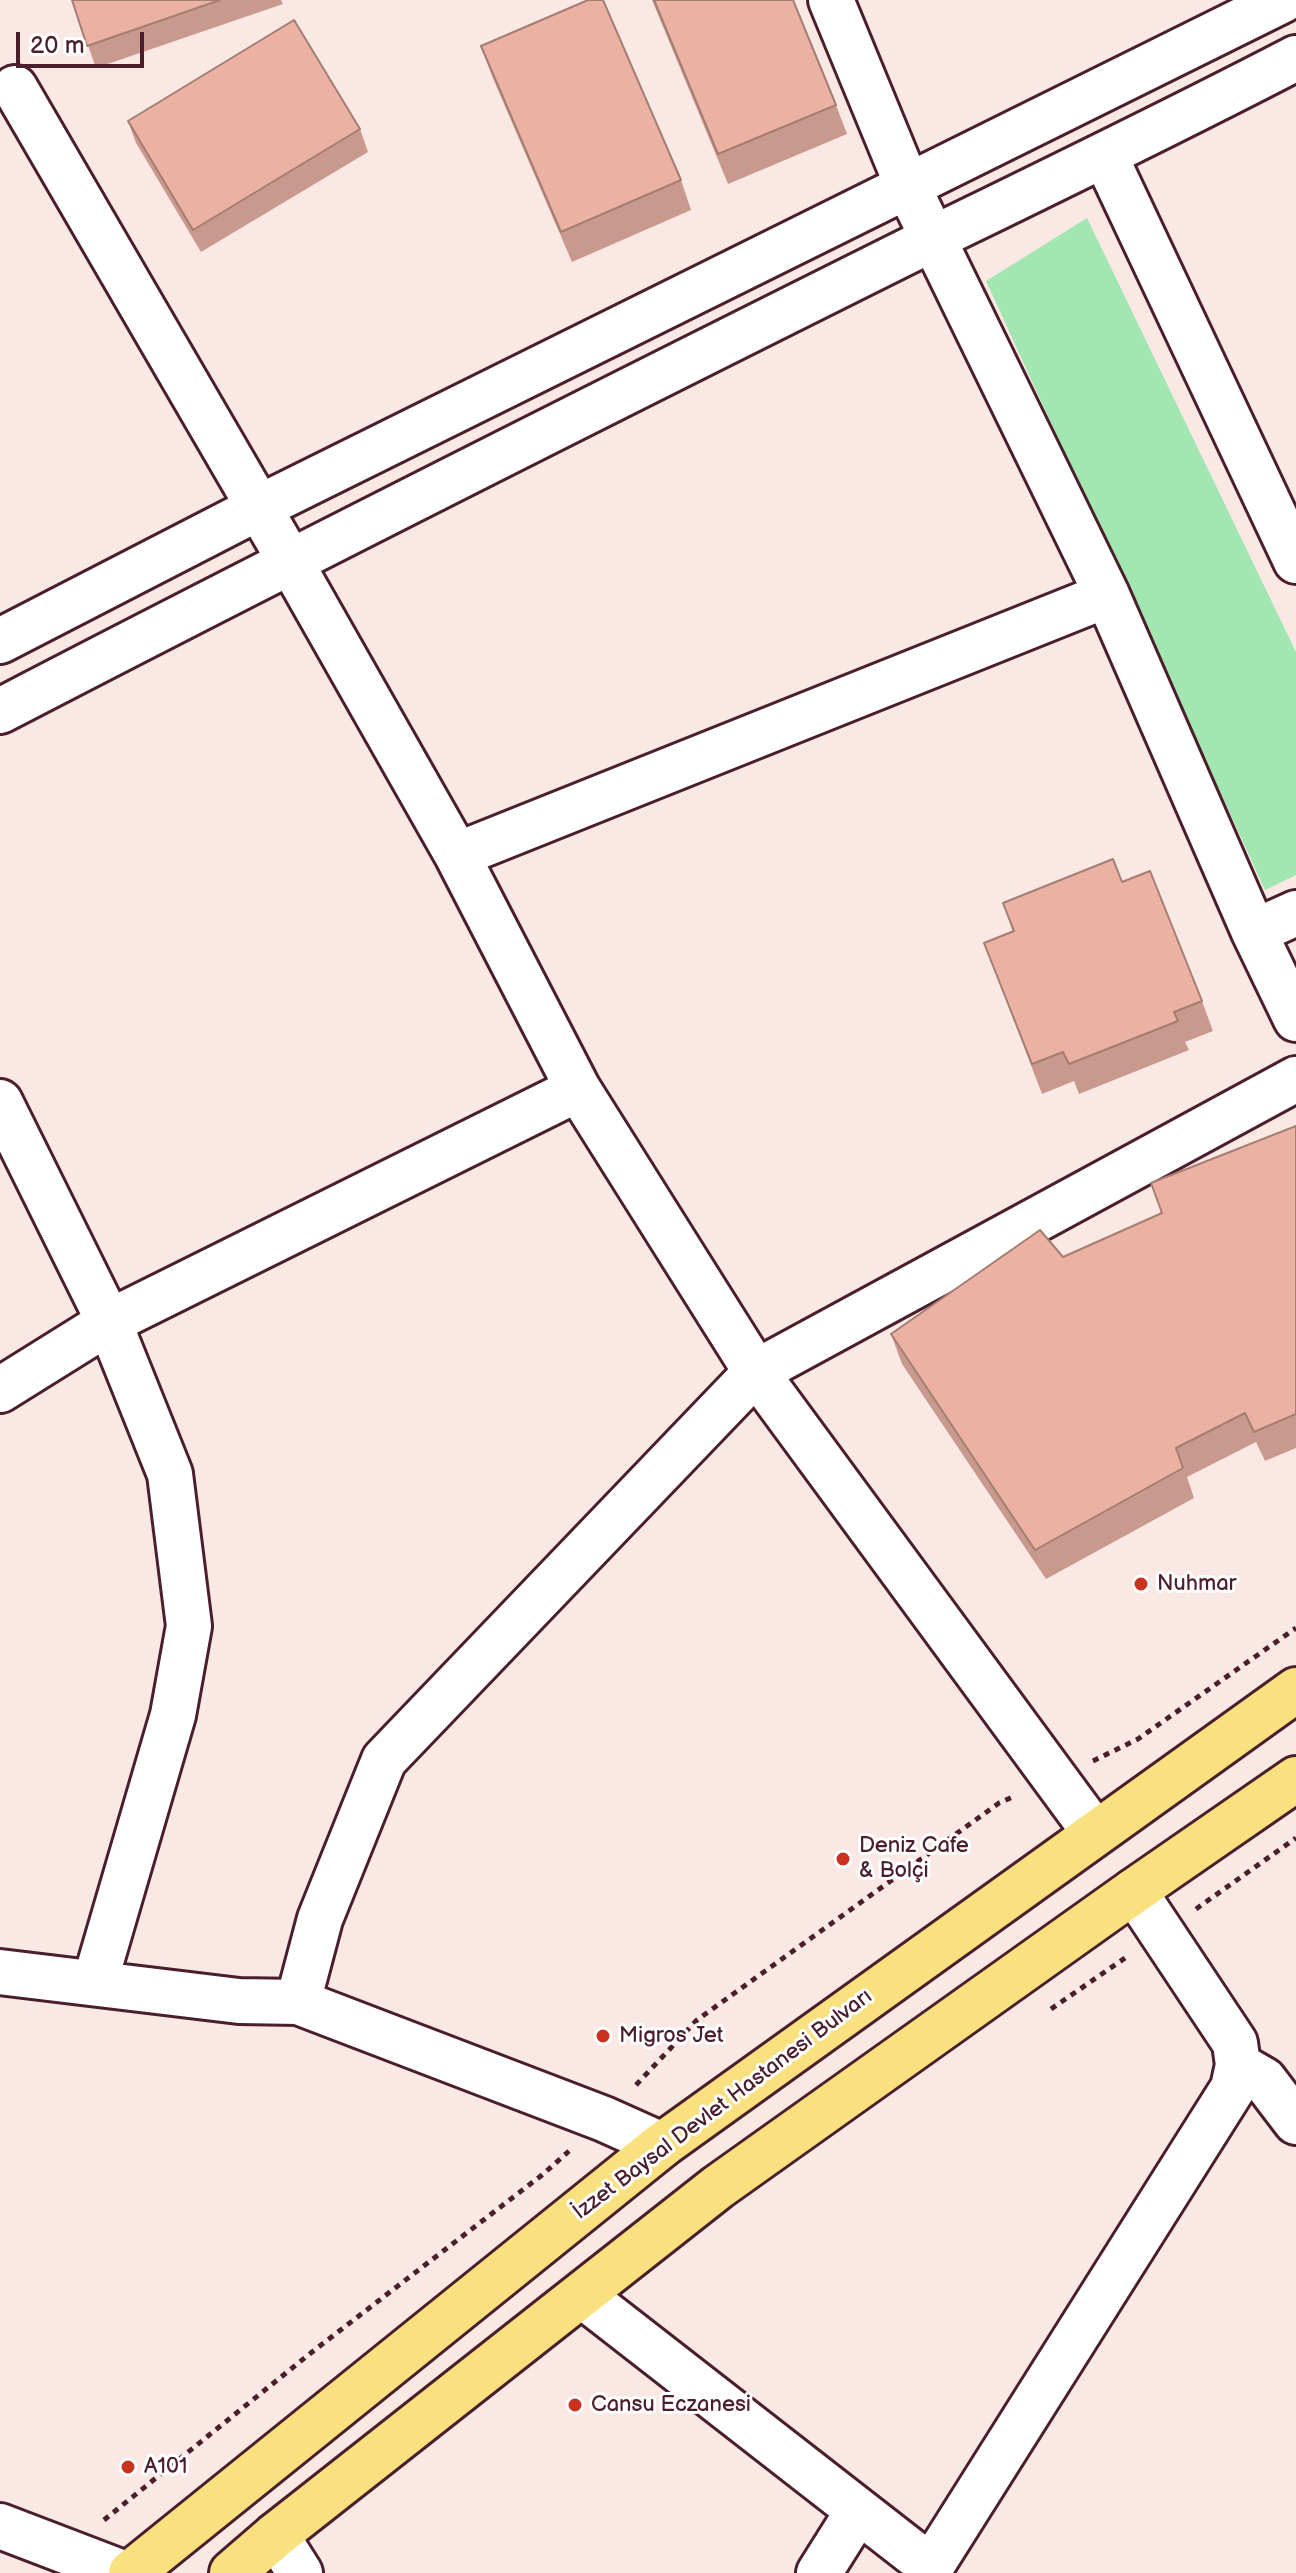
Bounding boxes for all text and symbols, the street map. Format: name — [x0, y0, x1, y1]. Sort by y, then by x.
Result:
scale bar — [20, 16, 148, 66]
text: 20 m — [30, 31, 85, 60]
place label: Nuhmar — [1157, 1571, 1237, 1597]
marker: Nuhmar — [1132, 1575, 1150, 1593]
place label: Deniz Cafe & Bolçi — [859, 1833, 969, 1884]
marker: Deniz Cafe & Bolçi — [834, 1850, 852, 1868]
street label: İzzet Baysal Devlet Hastanesi Bulvarı — [568, 1984, 878, 2226]
place label: Migros Jet — [619, 2023, 723, 2049]
marker: Migros Jet — [594, 2027, 612, 2045]
place label: Cansu Eczanesi — [591, 2392, 751, 2418]
marker: Cansu Eczanesi — [566, 2396, 584, 2414]
place label: A101 — [144, 2454, 187, 2480]
marker: A101 — [119, 2458, 137, 2476]

